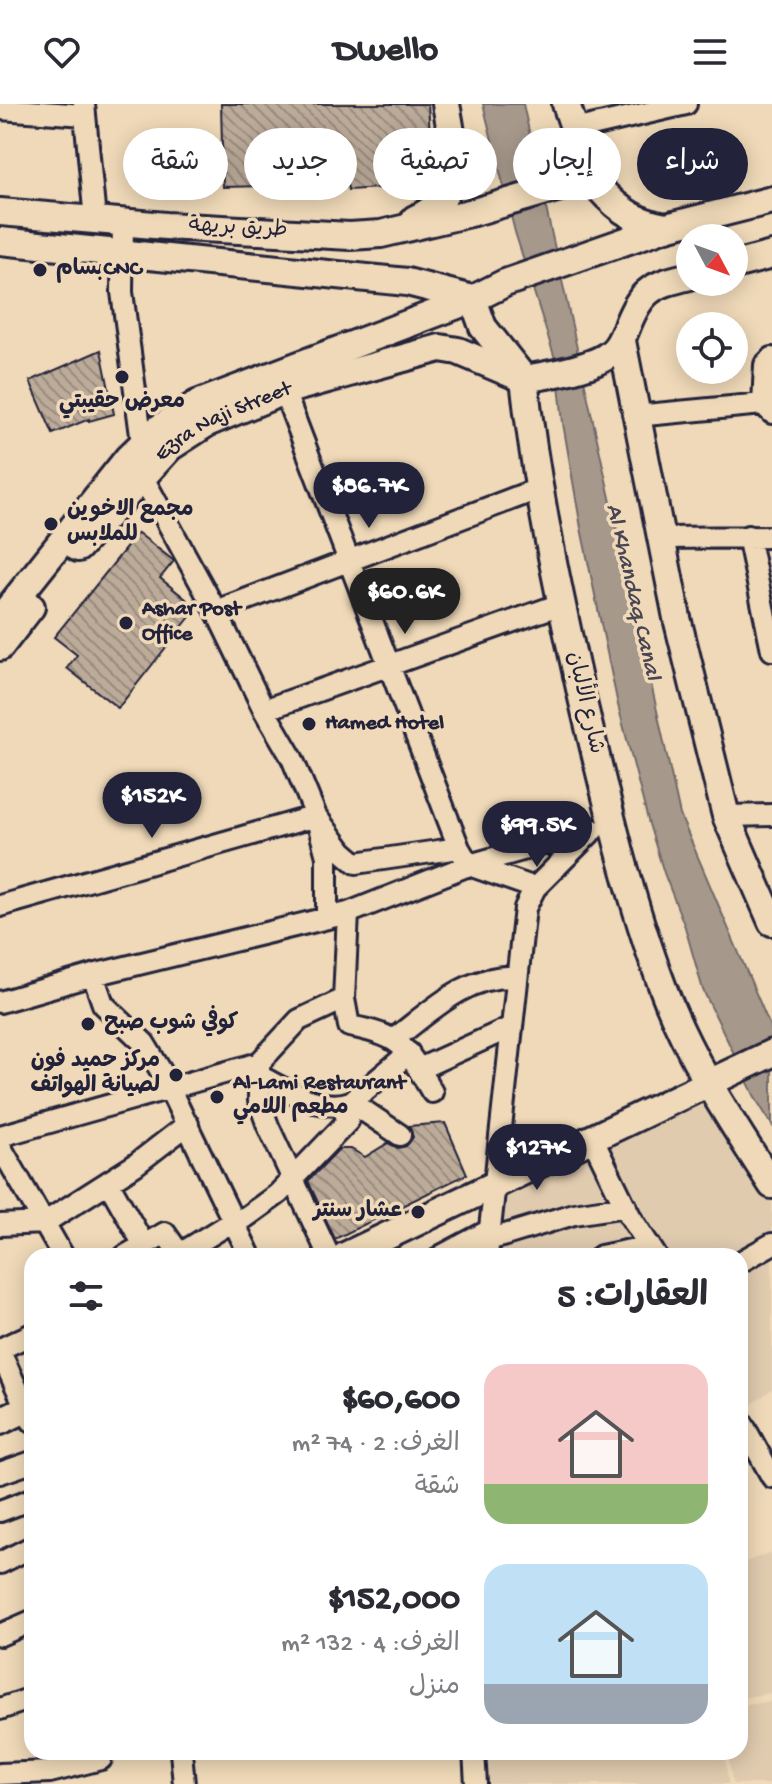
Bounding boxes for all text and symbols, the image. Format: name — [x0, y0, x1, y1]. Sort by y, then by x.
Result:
icon: heart — [40, 30, 84, 74]
icon: menu — [688, 30, 732, 74]
text: Dwello — [334, 31, 438, 74]
chip: شقة — [123, 128, 228, 200]
chip: جديد — [244, 128, 357, 200]
chip: تصفية — [373, 128, 497, 200]
chip: إيجار — [513, 128, 621, 200]
chip: شراء — [637, 128, 748, 200]
street label: طريق بريهة — [188, 213, 288, 245]
north arrow — [676, 224, 748, 296]
map controls — [676, 224, 748, 384]
place label: بسامCNC — [56, 257, 144, 283]
marker: بسامCNC — [31, 261, 49, 279]
button: locate — [676, 312, 748, 384]
marker: معرض حقيبتي — [113, 368, 131, 386]
street label: Ezra Naji Street — [150, 376, 296, 467]
place label: معرض حقيبتي — [59, 390, 185, 419]
pin: $86.7K — [304, 462, 434, 530]
text: $86.7K — [331, 472, 407, 503]
place label: مجمع الاخوين للملابس — [67, 498, 194, 549]
water label: Al Khandaq Canal — [598, 501, 667, 684]
marker: مجمع الاخوين للملابس — [42, 515, 60, 533]
pin: $60.6K — [340, 568, 470, 636]
text: $60.6K — [367, 578, 443, 609]
place label: Ashar Post Office — [141, 597, 243, 648]
marker: Ashar Post Office — [117, 614, 135, 632]
street label: شارع الألبان — [560, 648, 614, 757]
place label: Hamed Hotel — [325, 711, 444, 737]
marker: Hamed Hotel — [300, 715, 318, 733]
pin: $152K — [96, 772, 208, 840]
text: $152K — [121, 782, 183, 813]
pin: $99.5K — [472, 801, 602, 869]
text: $99.5K — [500, 811, 574, 842]
place label: كوفي شوب صبح — [104, 1005, 238, 1037]
marker: كوفي شوب صبح — [79, 1015, 97, 1033]
place label: مركز حميد فون لصيانة الهواتف — [30, 1047, 160, 1100]
marker: مركز حميد فون لصيانة الهواتف — [167, 1066, 185, 1084]
place label: Al-Lami Restaurant مطعم اللامي — [232, 1071, 408, 1125]
marker: Al-Lami Restaurant مطعم اللامي — [208, 1088, 226, 1106]
pin: $127K — [481, 1124, 593, 1192]
text: $127K — [506, 1134, 568, 1165]
place label: عشار سنتر — [311, 1199, 402, 1225]
marker: عشار سنتر — [409, 1203, 427, 1221]
icon: filters — [64, 1274, 108, 1318]
text: العقارات: 5 — [557, 1279, 708, 1319]
text: $60,600 — [342, 1381, 460, 1421]
icon: home — [548, 1396, 644, 1492]
text: الغرف: 2 · 74 m² — [292, 1430, 460, 1461]
text: شقة — [415, 1473, 460, 1504]
text: $152,000 — [328, 1581, 460, 1621]
icon: home — [548, 1596, 644, 1692]
text: الغرف: 4 · 132 m² — [281, 1630, 460, 1661]
text: منزل — [409, 1673, 460, 1704]

